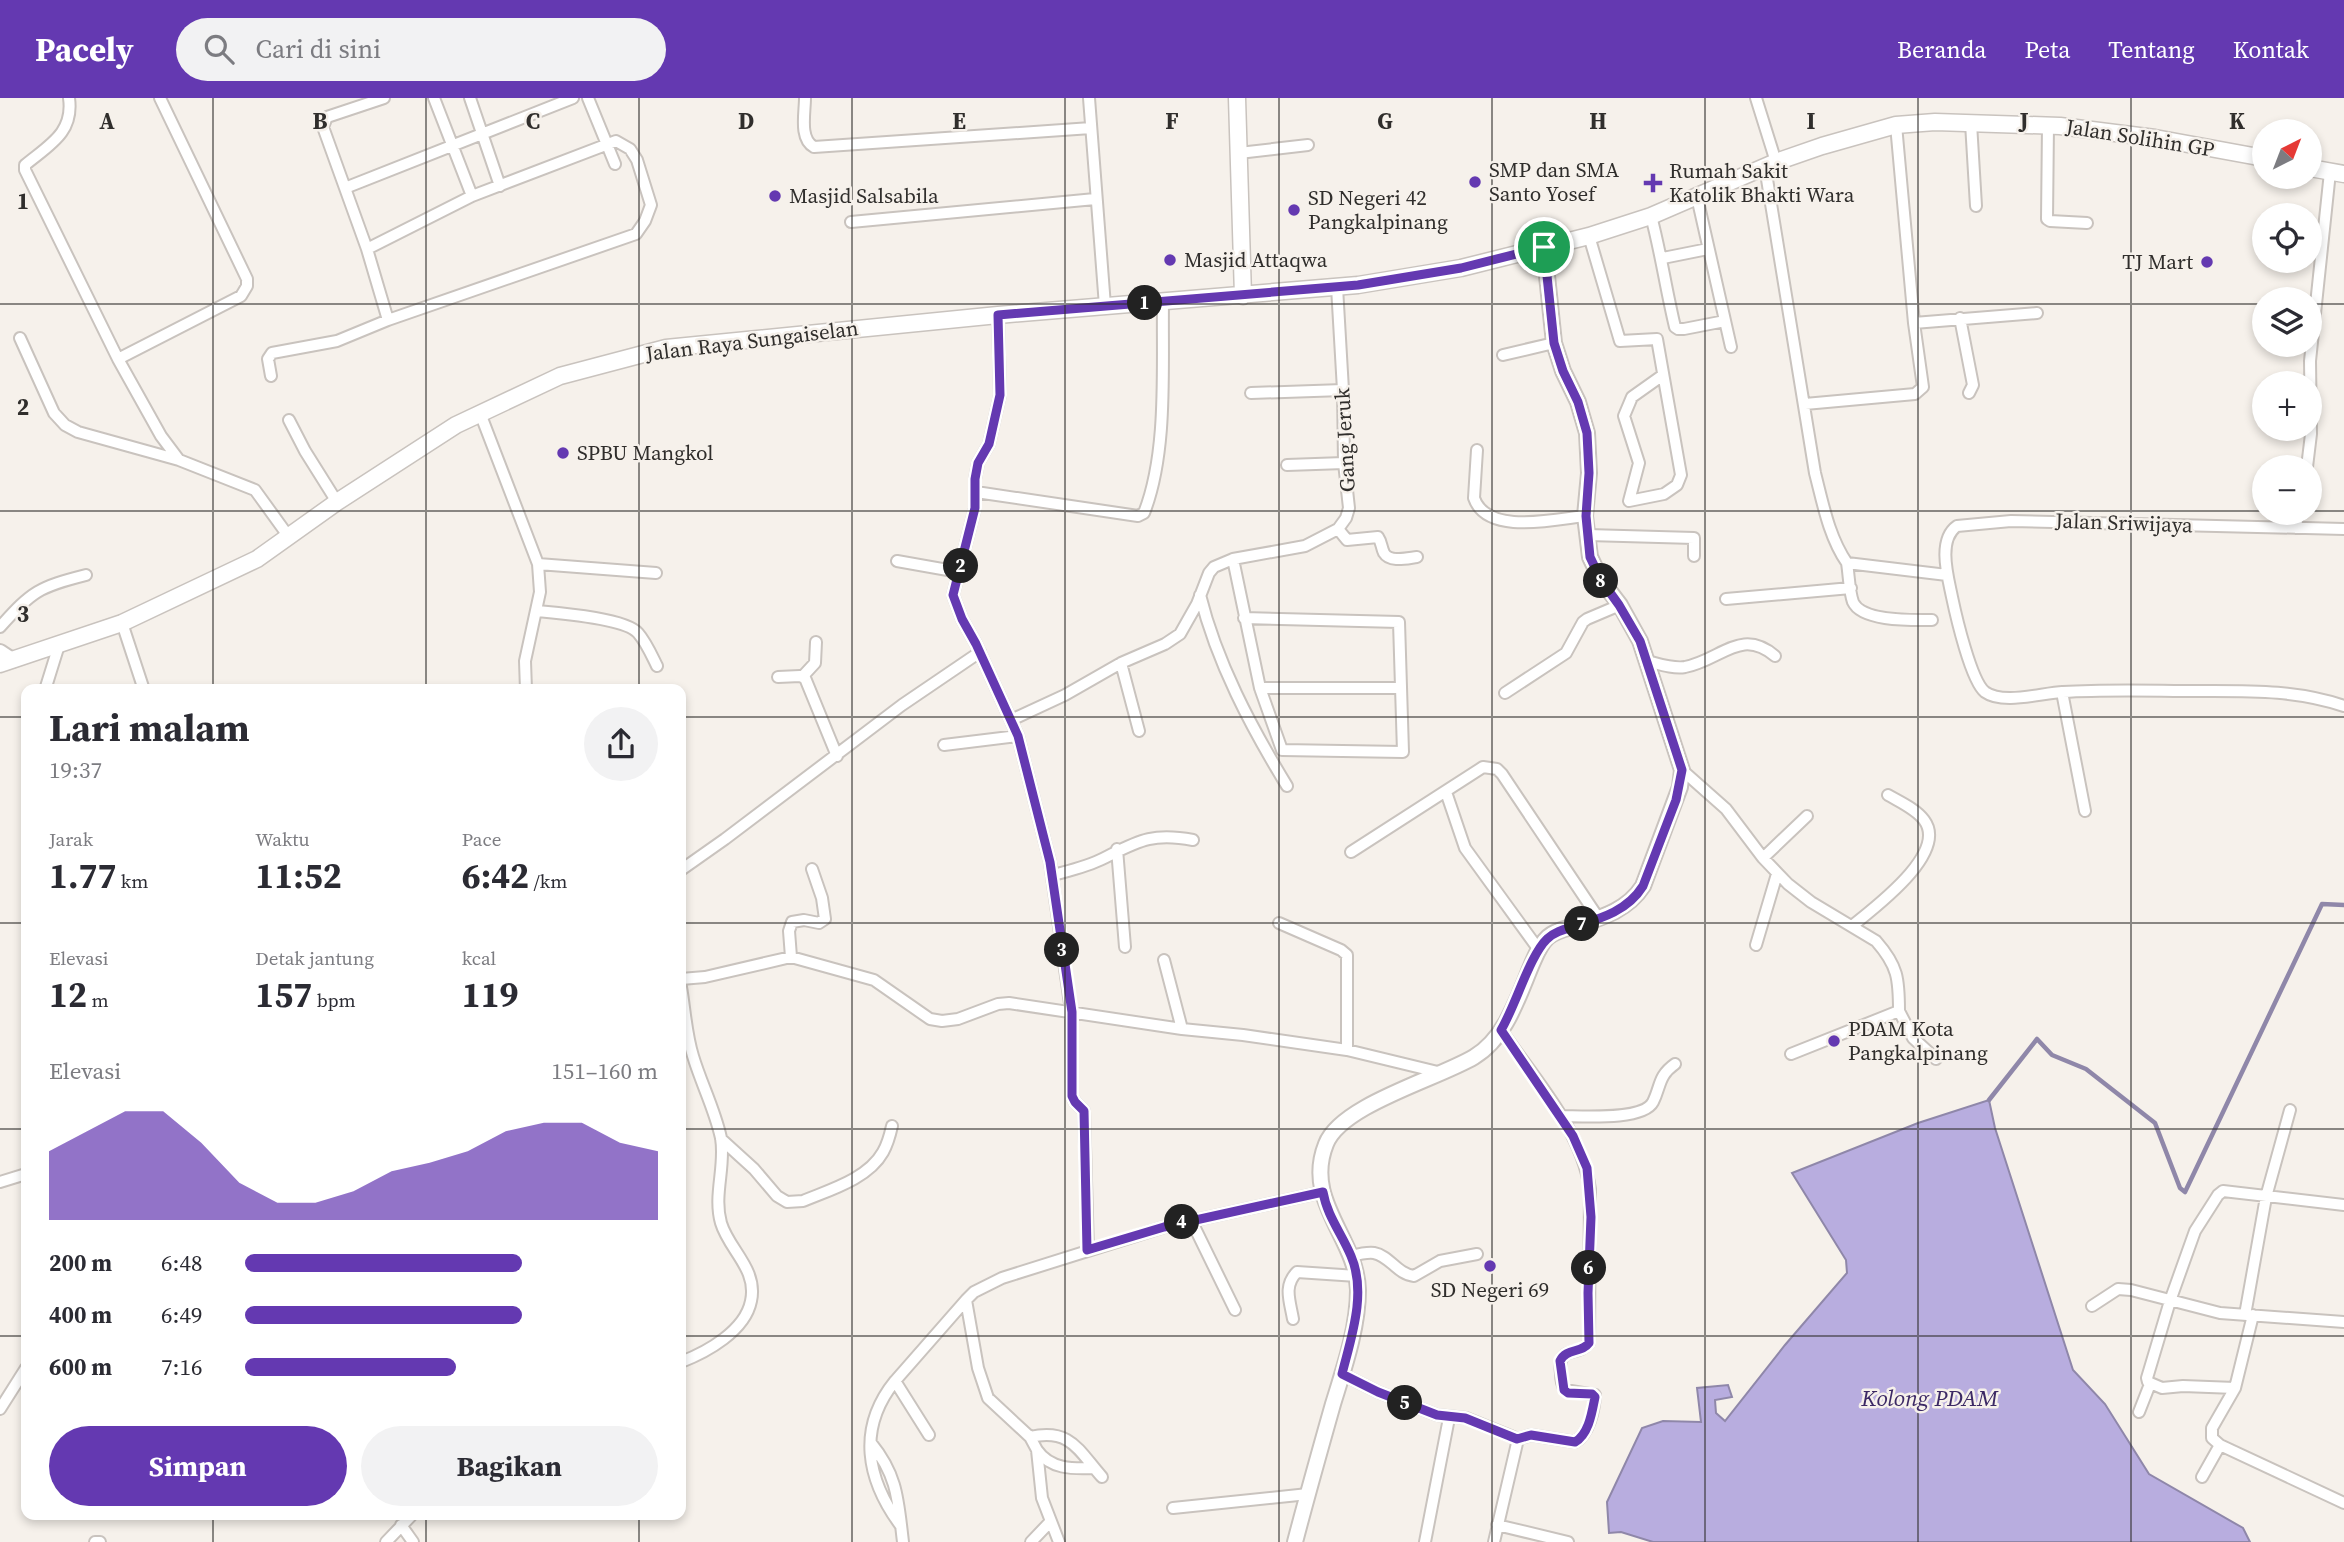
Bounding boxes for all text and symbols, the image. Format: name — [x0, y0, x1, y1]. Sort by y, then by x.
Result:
search box — [176, 18, 666, 81]
text: Pacely — [35, 27, 134, 72]
icon: search — [200, 30, 238, 68]
text: Cari di sini — [256, 31, 381, 67]
text: Beranda — [1897, 33, 1986, 66]
text: Peta — [2024, 33, 2070, 66]
text: Tentang — [2108, 33, 2195, 66]
text: Kontak — [2233, 33, 2309, 66]
text: A — [99, 105, 115, 137]
text: B — [313, 105, 328, 137]
text: C — [526, 105, 540, 137]
text: D — [738, 105, 754, 137]
text: E — [952, 105, 966, 137]
text: F — [1165, 105, 1179, 137]
text: G — [1377, 105, 1393, 137]
text: H — [1589, 105, 1607, 137]
text: I — [1807, 105, 1816, 137]
text: J — [2017, 105, 2029, 137]
text: K — [2229, 105, 2245, 137]
street label: Jalan Solihin GP — [2063, 111, 2216, 164]
north arrow — [2252, 119, 2322, 189]
map controls — [2252, 119, 2322, 525]
place label: SMP dan SMA Santo Yosef — [1489, 155, 1619, 208]
place label: Rumah Sakit Katolik Bhakti Wara — [1669, 156, 1855, 209]
marker: Rumah Sakit Katolik Bhakti Wara — [1643, 173, 1663, 193]
marker: SMP dan SMA Santo Yosef — [1467, 174, 1483, 190]
place label: Masjid Salsabila — [789, 181, 939, 210]
place label: SD Negeri 42 Pangkalpinang — [1308, 183, 1448, 236]
text: 1 — [17, 185, 29, 217]
marker: Masjid Salsabila — [767, 188, 783, 204]
marker: SD Negeri 42 Pangkalpinang — [1286, 202, 1302, 218]
button: locate — [2252, 203, 2322, 273]
pin — [1514, 217, 1574, 277]
icon: arrive — [1525, 228, 1563, 266]
place label: Masjid Attaqwa — [1184, 245, 1328, 274]
place label: TJ Mart — [2122, 247, 2193, 276]
marker: Masjid Attaqwa — [1162, 252, 1178, 268]
marker: TJ Mart — [2199, 254, 2215, 270]
pin: 1 — [1128, 286, 1162, 320]
button: layers — [2252, 287, 2322, 357]
text: 1 — [1139, 289, 1150, 315]
street label: Jalan Raya Sungaiselan — [643, 313, 860, 368]
button: + — [2252, 371, 2322, 441]
street label: Gang Jeruk — [1327, 387, 1362, 493]
text: 2 — [17, 391, 29, 423]
place label: SPBU Mangkol — [577, 438, 714, 467]
marker: SPBU Mangkol — [555, 445, 571, 461]
button: − — [2252, 455, 2322, 525]
street label: Jalan Sriwijaya — [2054, 506, 2194, 539]
pin: 2 — [944, 548, 978, 584]
text: 2 — [955, 552, 966, 578]
pin: 8 — [1584, 564, 1618, 598]
text: 8 — [1595, 567, 1606, 593]
text: 3 — [17, 598, 29, 630]
text: Lari malam — [49, 702, 250, 754]
button: share — [584, 707, 658, 781]
text: 19:37 — [49, 754, 102, 786]
text: Jarak — [49, 826, 93, 852]
text: Waktu — [255, 826, 310, 852]
text: Pace — [462, 826, 501, 852]
text: 1.77 — [49, 852, 116, 900]
text: 11:52 — [255, 852, 342, 900]
text: 6:42 — [462, 852, 529, 900]
text: km — [116, 868, 148, 894]
text: /km — [529, 868, 567, 894]
pin: 7 — [1564, 906, 1600, 942]
text: 7 — [1576, 910, 1587, 936]
pin: 3 — [1044, 932, 1080, 968]
text: 3 — [1056, 936, 1067, 962]
text: Elevasi — [49, 945, 109, 971]
text: Detak jantung — [255, 945, 374, 971]
text: kcal — [462, 945, 496, 971]
text: 12 — [49, 971, 87, 1019]
text: 157 — [255, 971, 312, 1019]
text: 119 — [462, 971, 519, 1019]
text: m — [87, 987, 109, 1013]
text: bpm — [312, 987, 356, 1013]
place label: PDAM Kota Pangkalpinang — [1848, 1014, 1988, 1067]
marker: PDAM Kota Pangkalpinang — [1826, 1033, 1842, 1049]
text: Elevasi — [49, 1055, 121, 1087]
text: 151–160 m — [551, 1055, 658, 1087]
pin: 4 — [1164, 1204, 1200, 1240]
text: 4 — [1176, 1208, 1187, 1234]
text: 200 m — [49, 1247, 112, 1279]
text: 6:48 — [161, 1247, 202, 1279]
pin: 6 — [1572, 1250, 1606, 1286]
text: 6 — [1583, 1254, 1594, 1280]
marker: SD Negeri 69 — [1482, 1258, 1498, 1274]
place label: SD Negeri 69 — [1431, 1275, 1549, 1304]
text: 400 m — [49, 1299, 112, 1331]
text: 6:49 — [161, 1299, 202, 1331]
text: 600 m — [49, 1351, 112, 1383]
text: 7:16 — [161, 1351, 202, 1383]
water label: Kolong PDAM — [1860, 1382, 1999, 1414]
pin: 5 — [1388, 1386, 1422, 1420]
text: 5 — [1399, 1389, 1410, 1415]
button: Simpan — [49, 1426, 347, 1506]
button: Bagikan — [361, 1426, 658, 1506]

